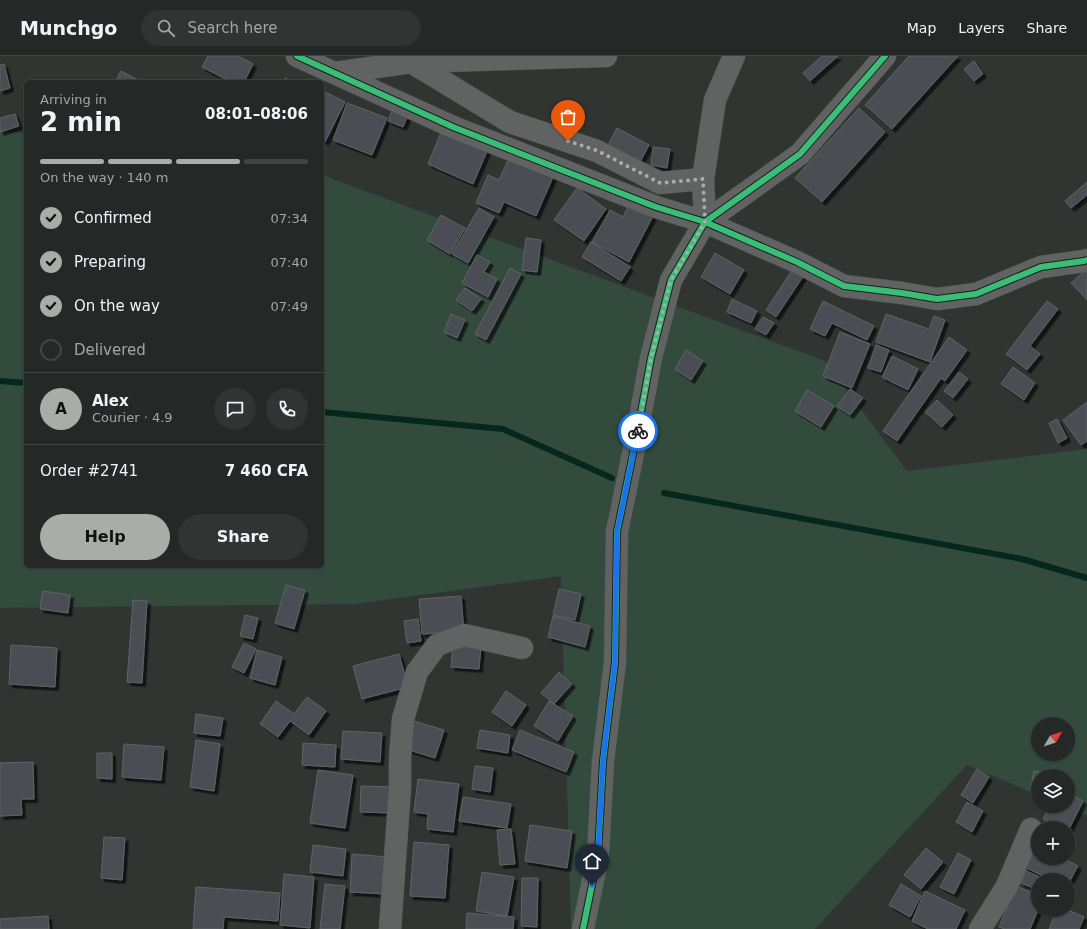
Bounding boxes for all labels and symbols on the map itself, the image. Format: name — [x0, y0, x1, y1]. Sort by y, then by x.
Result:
pin — [551, 100, 585, 141]
courier — [618, 411, 658, 451]
north arrow — [1031, 717, 1075, 761]
pin — [575, 844, 609, 885]

